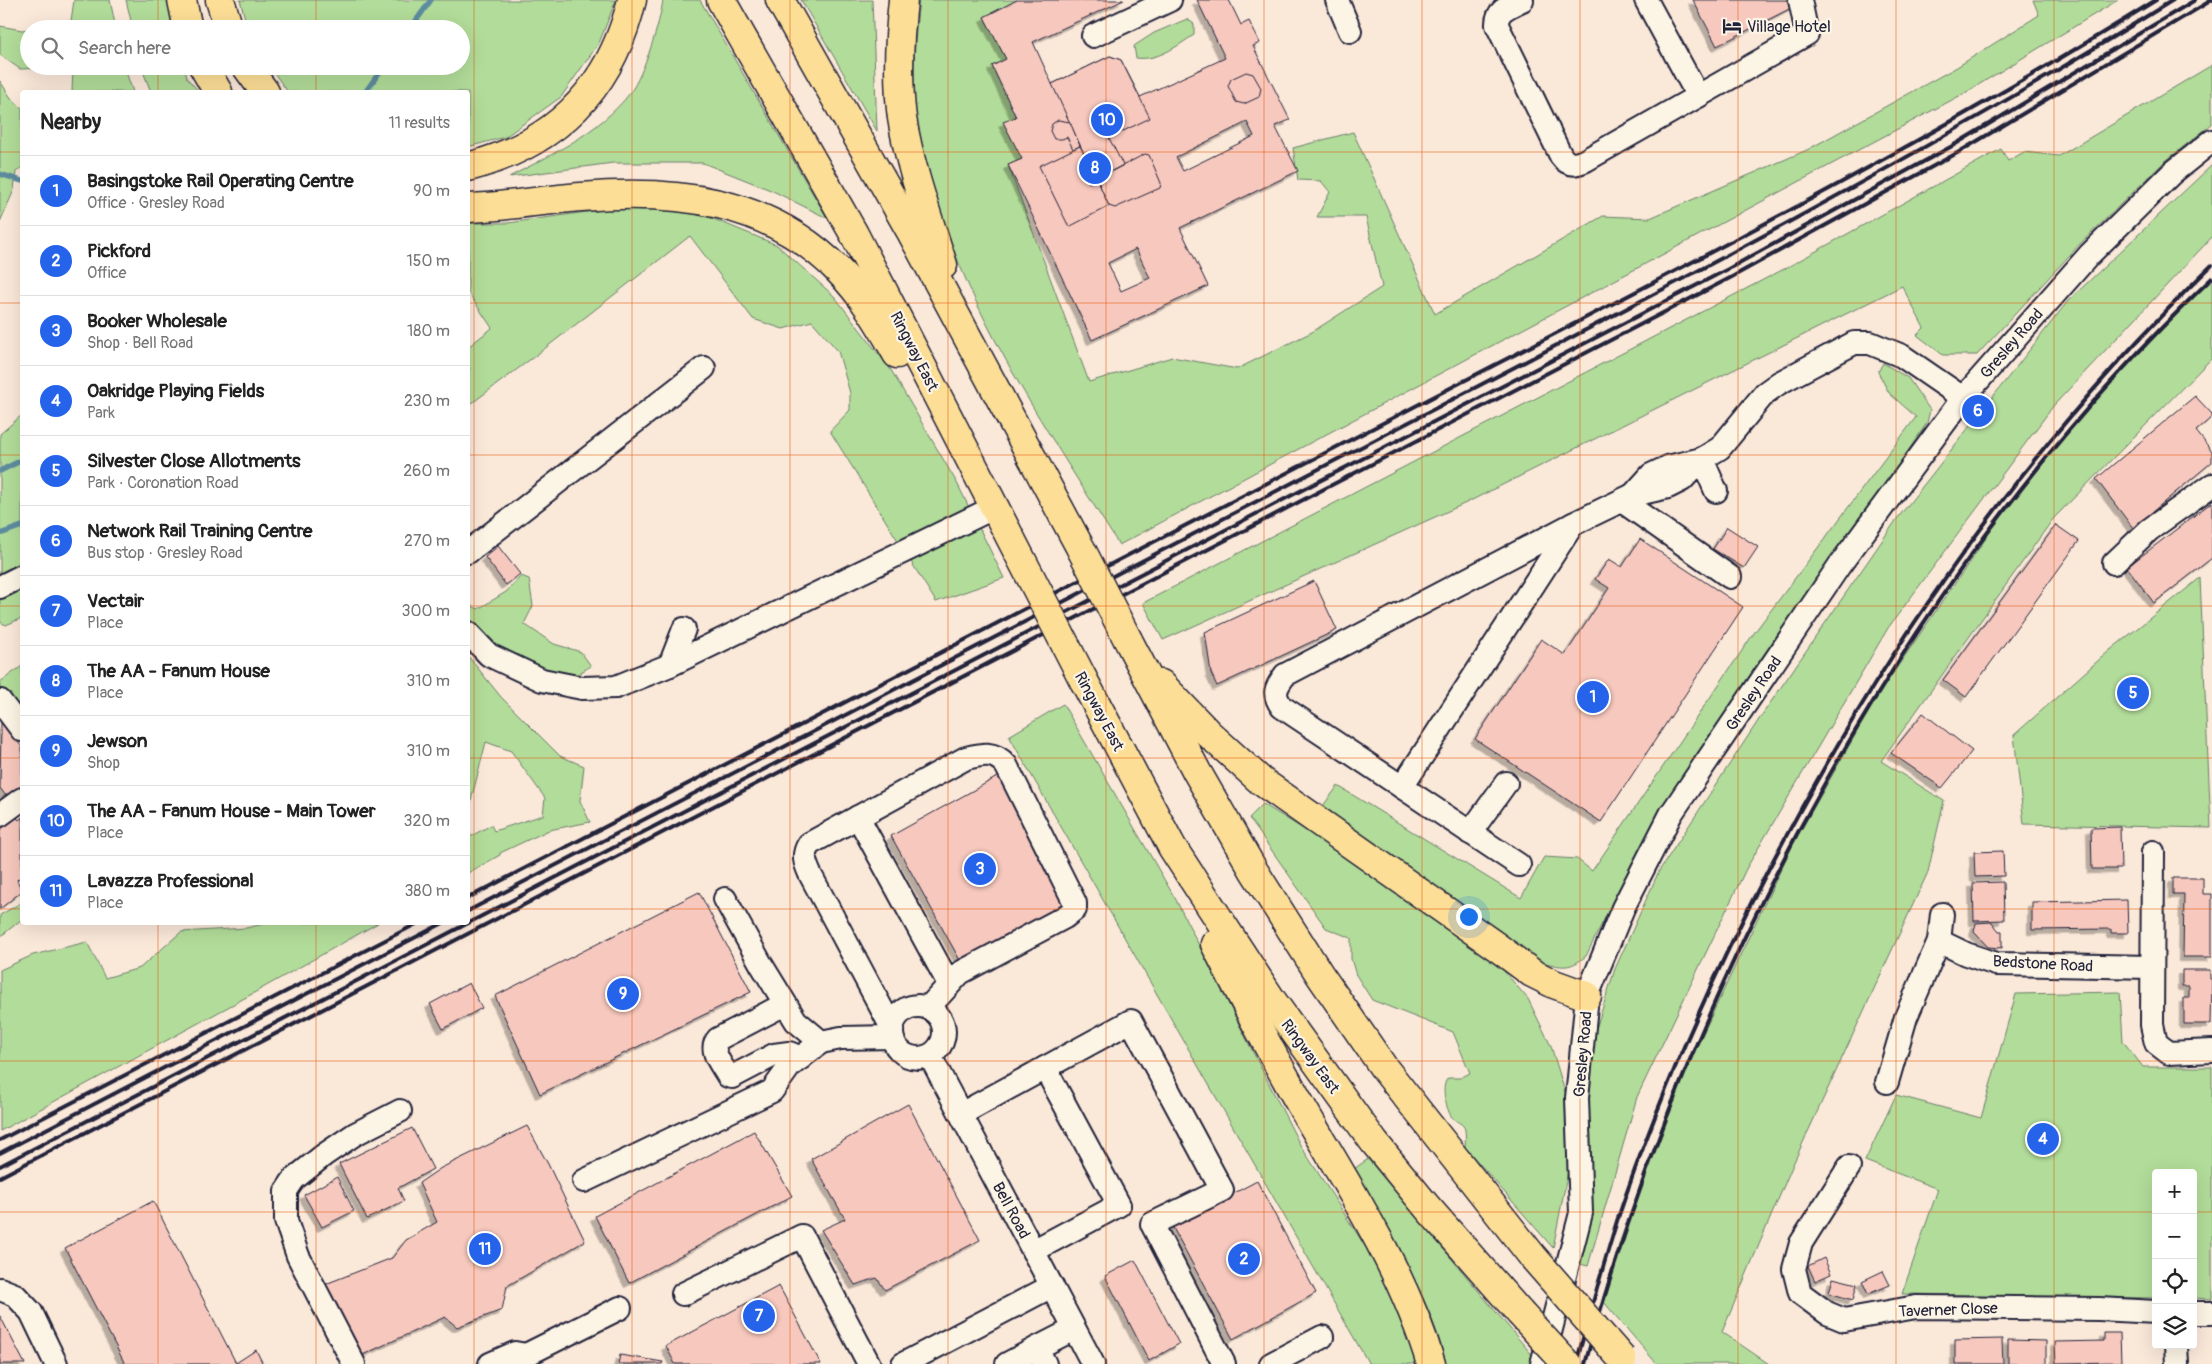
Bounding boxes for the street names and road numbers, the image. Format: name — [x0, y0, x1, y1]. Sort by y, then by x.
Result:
street label: Gresley Road — [1976, 305, 2048, 383]
street label: Ringway East — [885, 308, 943, 395]
street label: Gresley Road — [1721, 652, 1786, 735]
street label: Ringway East — [1070, 668, 1129, 755]
street label: Bedstone Road — [1992, 951, 2094, 977]
street label: Gresley Road — [1569, 1010, 1597, 1098]
street label: Ringway East — [1277, 1016, 1344, 1098]
street label: Bell Road — [988, 1179, 1034, 1242]
street label: Taverner Close — [1898, 1298, 1998, 1322]

